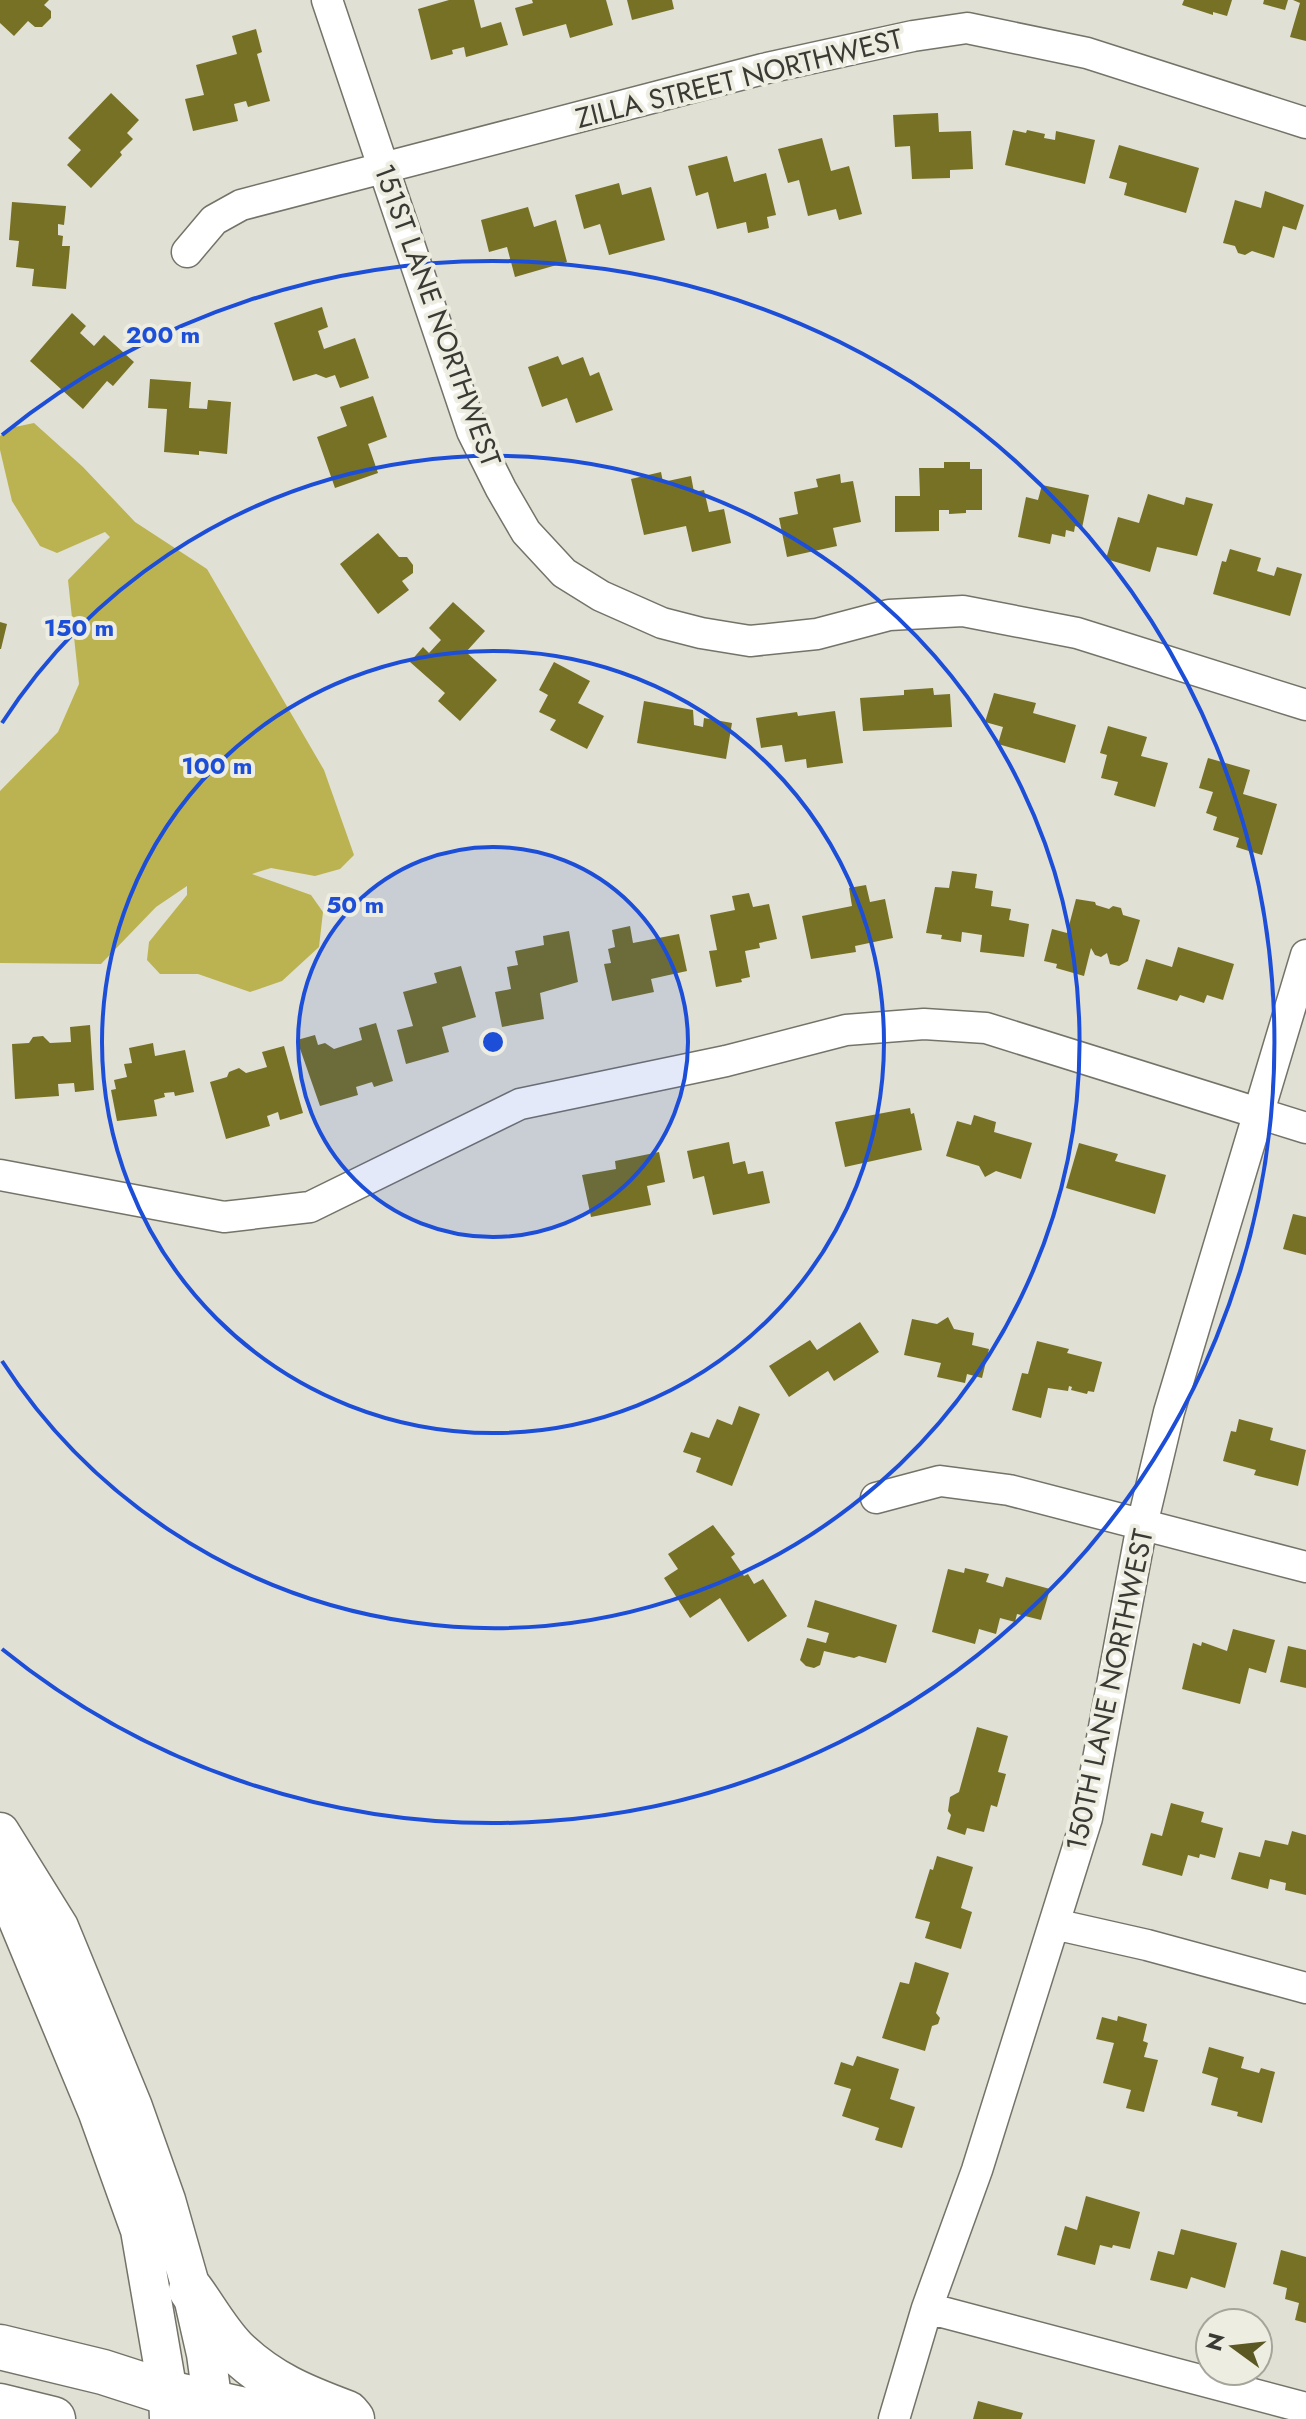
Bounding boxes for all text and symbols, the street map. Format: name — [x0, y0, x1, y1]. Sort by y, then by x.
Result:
street label: ZILLA STREET NORTHWEST — [571, 18, 907, 139]
street label: 151ST LANE NORTHWEST — [364, 158, 511, 472]
text: 200 m — [126, 317, 200, 352]
text: 150 m — [44, 610, 114, 645]
text: 100 m — [182, 748, 252, 783]
text: 50 m — [326, 887, 384, 922]
centre of rings — [479, 1028, 507, 1056]
street label: 150TH LANE NORTHWEST — [1055, 1525, 1164, 1855]
north arrow — [1194, 2307, 1274, 2387]
text: N — [1197, 2329, 1232, 2354]

